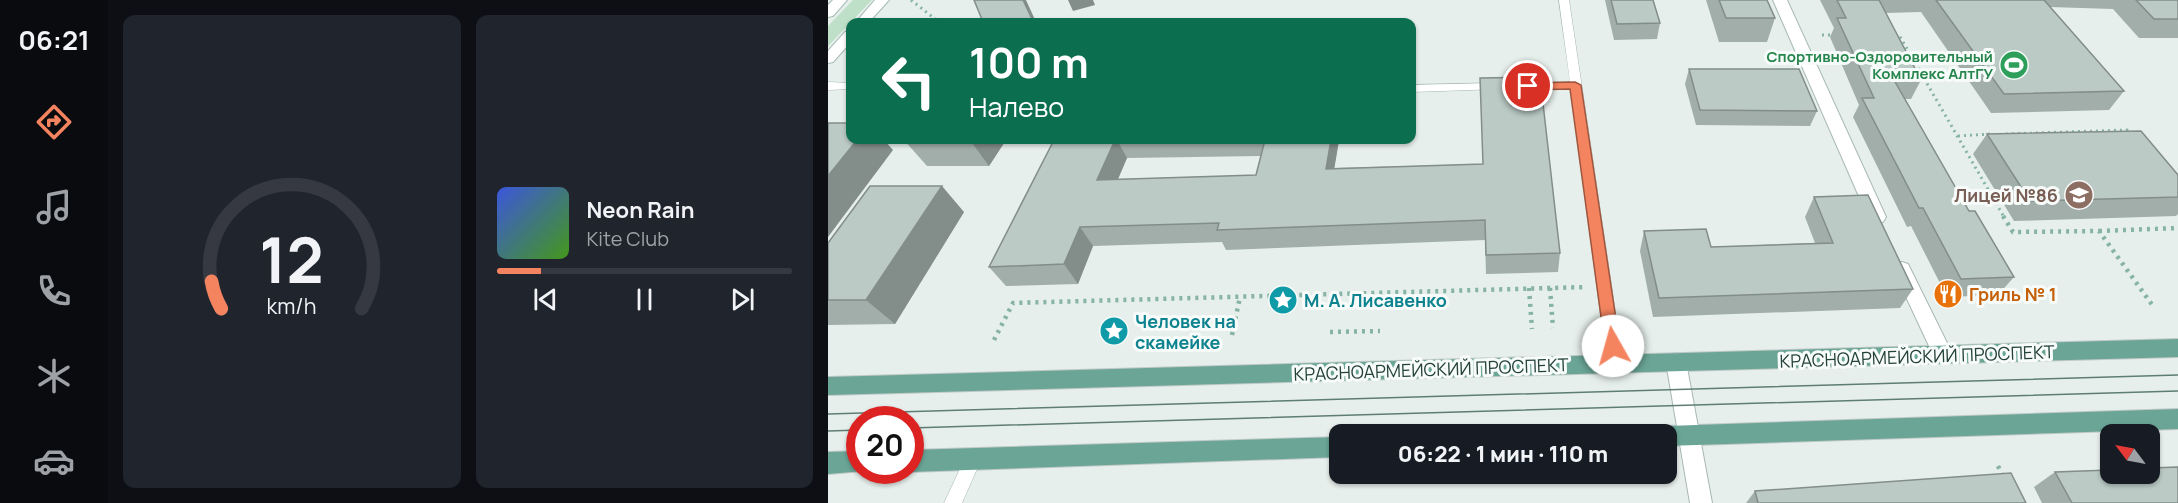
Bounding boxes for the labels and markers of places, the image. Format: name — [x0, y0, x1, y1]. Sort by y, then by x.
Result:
place label: Спортивно-Оздоровительный Комплекс АлтГУ — [1766, 46, 1993, 84]
sports icon: Спортивно-Оздоровительный Комплекс АлтГУ — [1998, 49, 2030, 81]
pin — [1502, 60, 1553, 111]
school or university icon: Лицей №86 — [2063, 179, 2095, 211]
place label: Лицей №86 — [1954, 183, 2058, 207]
restaurant icon: Гриль № 1 — [1932, 278, 1964, 310]
place label: Гриль № 1 — [1969, 282, 2057, 306]
place icon: М. А. Лисавенко — [1267, 284, 1299, 316]
place label: М. А. Лисавенко — [1304, 288, 1447, 312]
place label: Человек на скамейке — [1135, 309, 1236, 354]
place icon: Человек на скамейке — [1098, 315, 1130, 347]

